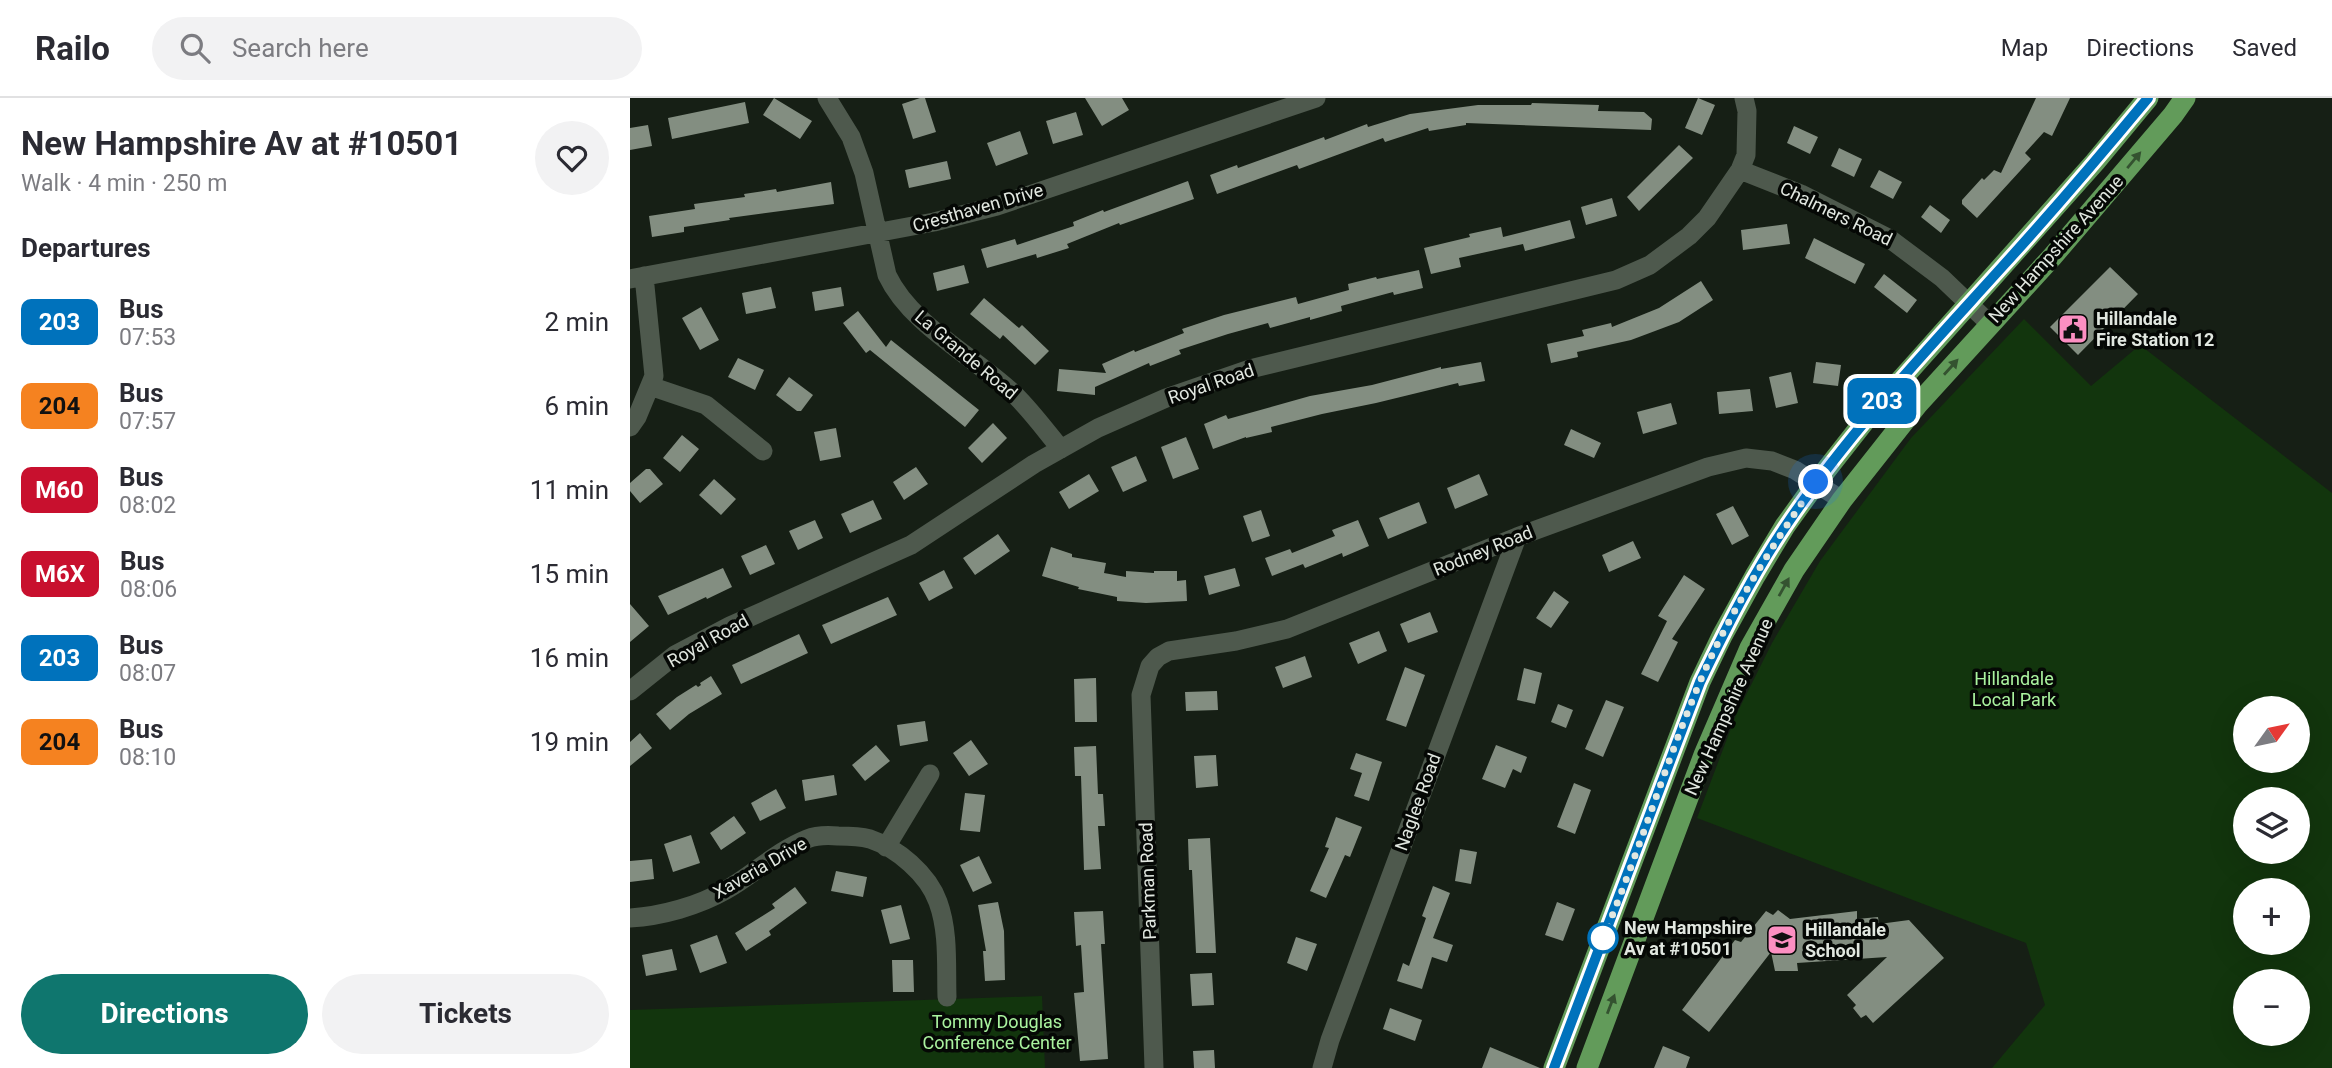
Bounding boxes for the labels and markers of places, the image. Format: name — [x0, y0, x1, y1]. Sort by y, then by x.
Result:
place label: Hillandale Fire Station 12 — [2096, 308, 2214, 350]
public building icon: Hillandale Fire Station 12 — [2056, 312, 2090, 346]
place label: New Hampshire Av at #10501 — [1624, 917, 1753, 959]
place label: Hillandale School — [1805, 919, 1886, 961]
marker: New Hampshire Av at #10501 — [1588, 923, 1618, 953]
school or university icon: Hillandale School — [1765, 923, 1799, 957]

